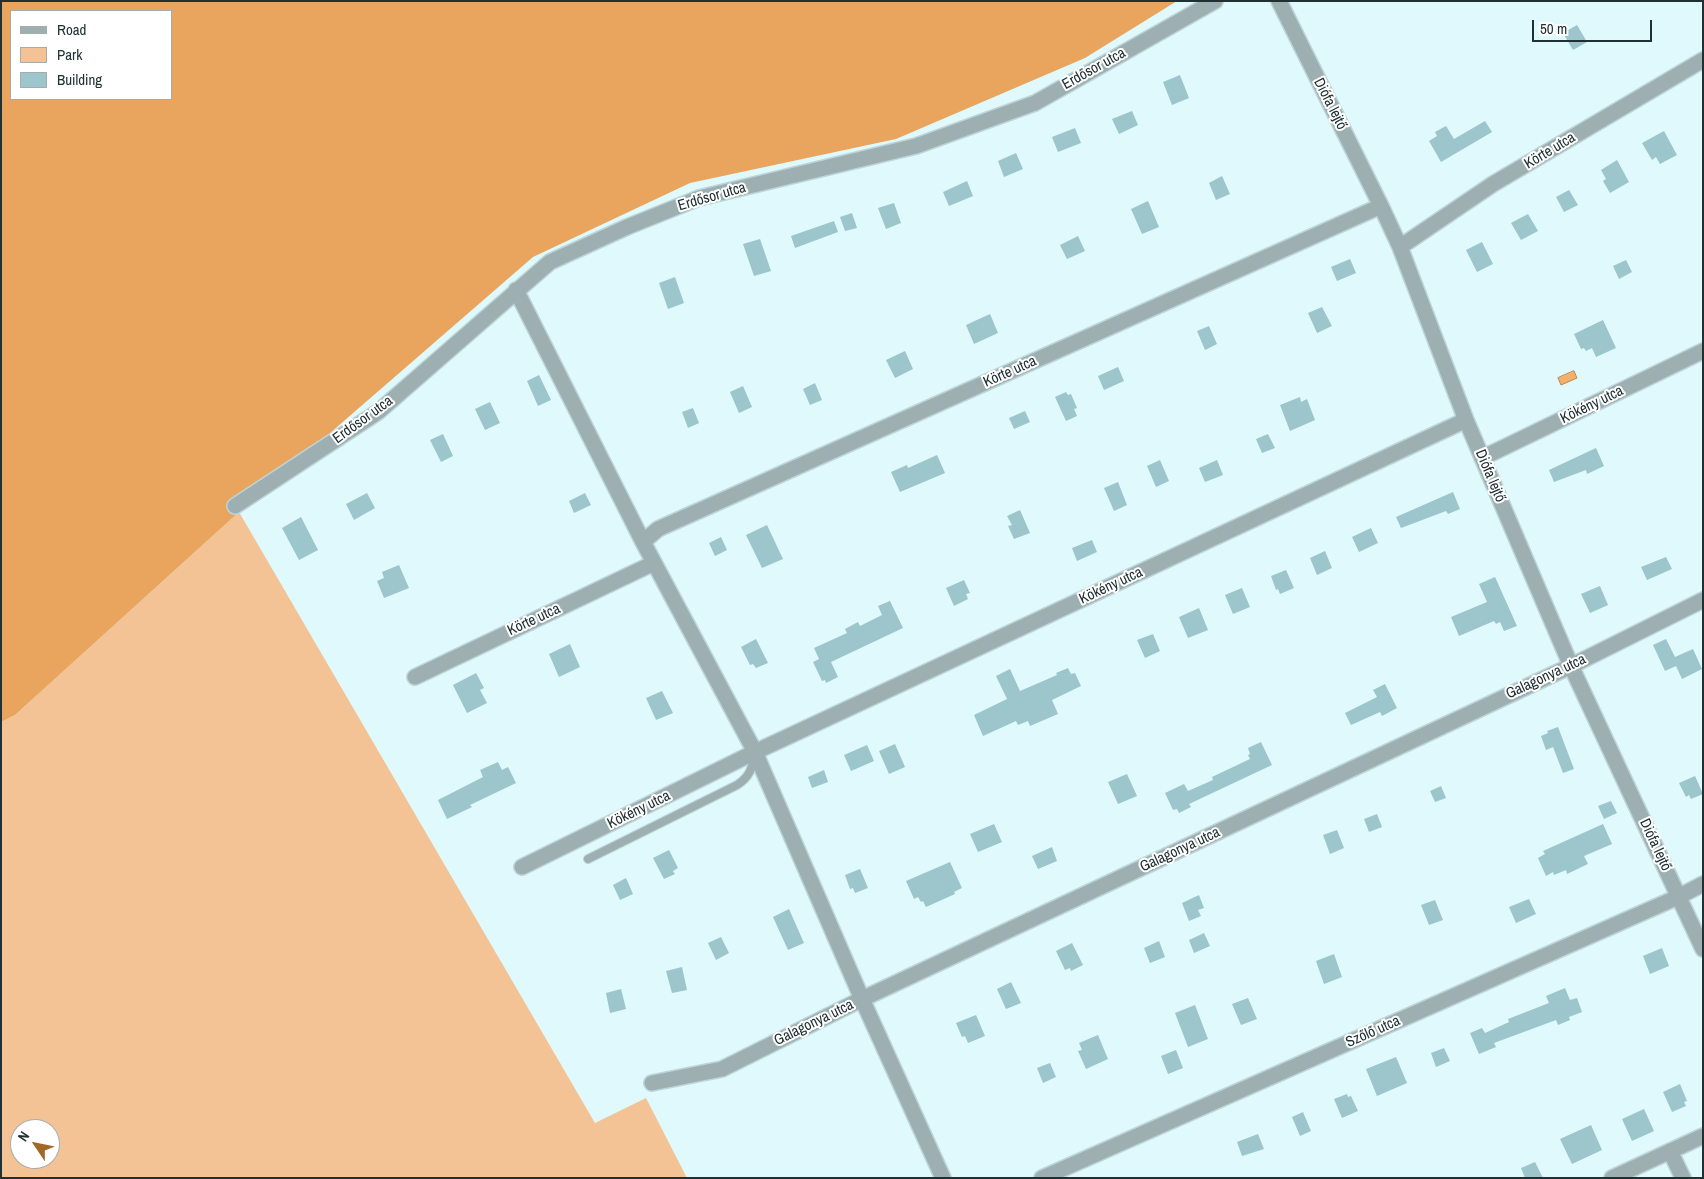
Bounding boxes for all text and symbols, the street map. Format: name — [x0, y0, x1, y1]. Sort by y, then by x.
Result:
legend — [10, 10, 172, 100]
scale bar — [1534, 10, 1654, 42]
text: 50 m — [1540, 18, 1567, 39]
text: Road — [57, 19, 86, 40]
text: Park — [57, 44, 82, 65]
street label: Erdősor utca — [1059, 44, 1129, 94]
text: Building — [57, 69, 102, 90]
street label: Diófa lejtő — [1309, 75, 1351, 133]
street label: Körte utca — [1521, 129, 1579, 173]
street label: Erdősor utca — [676, 179, 748, 215]
street label: Körte utca — [981, 352, 1039, 392]
street label: Kökény utca — [1558, 382, 1626, 428]
street label: Erdősor utca — [330, 392, 396, 448]
street label: Diófa lejtő — [1471, 447, 1509, 505]
street label: Kökény utca — [1077, 564, 1145, 608]
street label: Körte utca — [505, 600, 563, 640]
street label: Galagonya utca — [1503, 651, 1589, 703]
street label: Kökény utca — [605, 787, 673, 833]
street label: Diófa lejtő — [1635, 816, 1675, 874]
street label: Galagonya utca — [1137, 824, 1223, 876]
street label: Galagonya utca — [771, 996, 857, 1050]
street label: Szőlő utca — [1343, 1012, 1403, 1052]
north arrow — [10, 1119, 60, 1169]
text: N — [14, 1128, 33, 1145]

